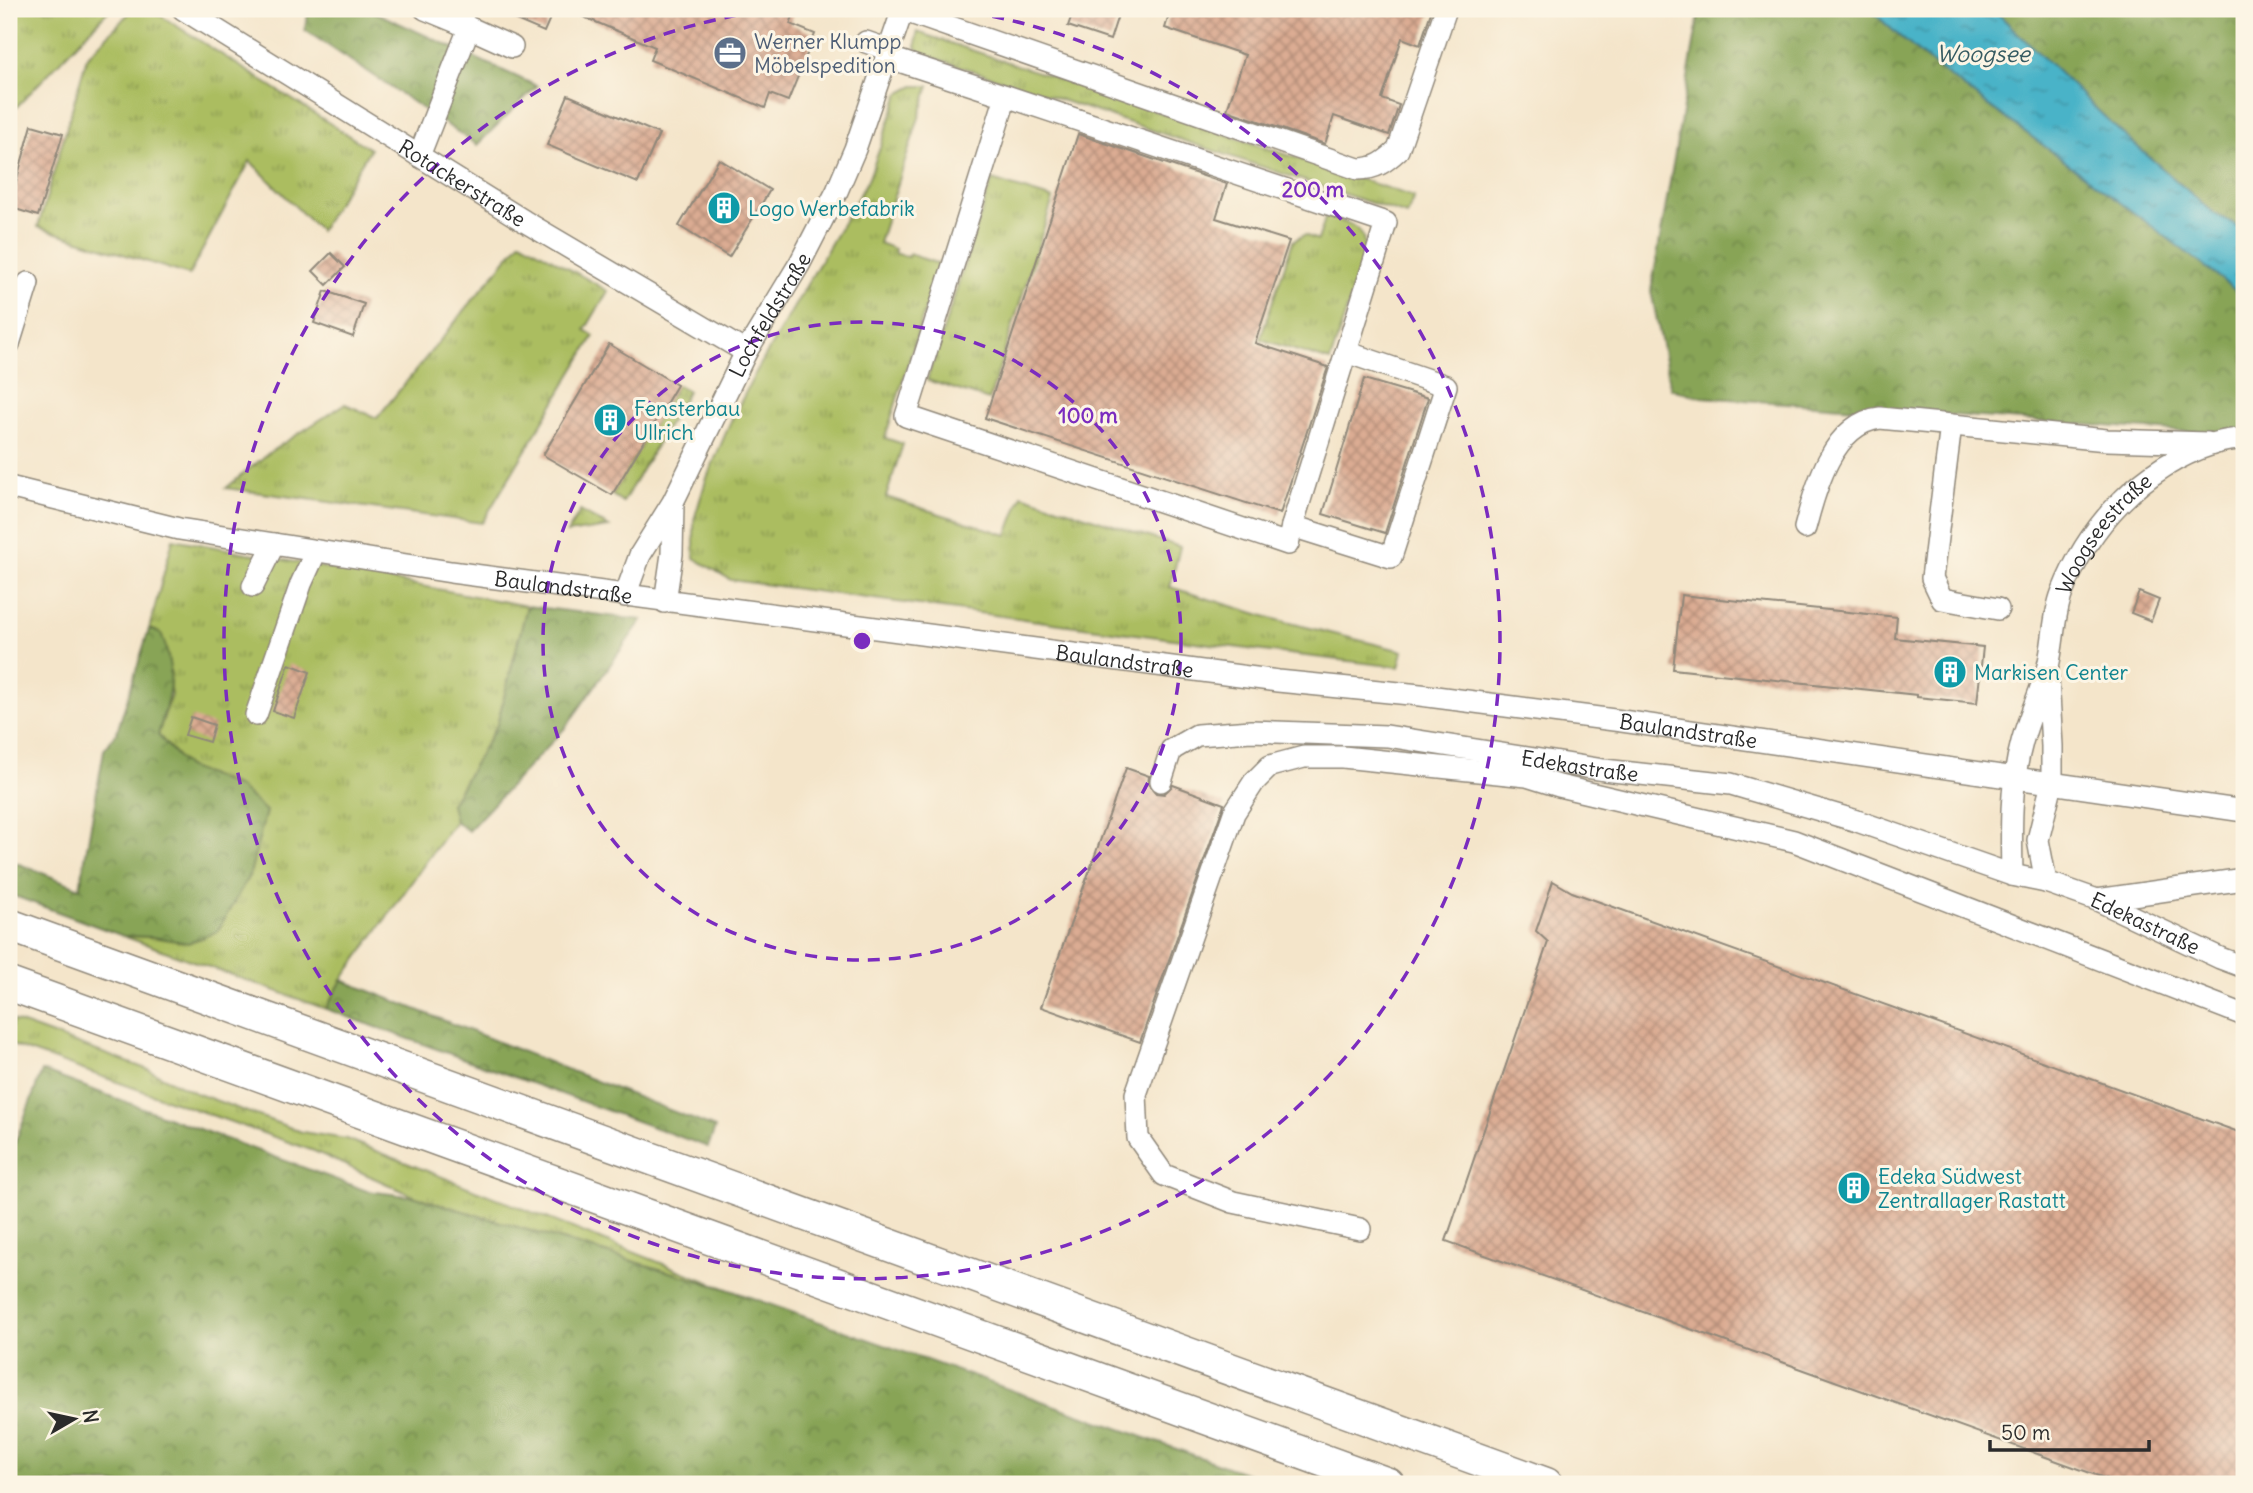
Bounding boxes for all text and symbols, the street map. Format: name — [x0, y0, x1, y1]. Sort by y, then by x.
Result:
place label: Werner Klumpp Möbelspedition — [754, 28, 902, 79]
office icon: Werner Klumpp Möbelspedition — [711, 34, 749, 72]
water label: Woogsee — [1936, 39, 2032, 68]
street label: Rotackerstraße — [394, 133, 531, 232]
text: 200 m — [1282, 176, 1345, 203]
building icon: Logo Werbefabrik — [705, 189, 743, 227]
place label: Logo Werbefabrik — [748, 195, 915, 222]
street label: Lochfeldstraße — [722, 248, 817, 381]
place label: Fensterbau Ullrich — [634, 395, 740, 446]
building icon: Fensterbau Ullrich — [591, 401, 629, 439]
text: 100 m — [1058, 402, 1118, 429]
street label: Woogseestraße — [2050, 467, 2157, 598]
street label: Baulandstraße — [493, 564, 634, 609]
centre of rings — [850, 629, 874, 653]
street label: Baulandstraße — [1054, 638, 1195, 683]
building icon: Markisen Center — [1931, 653, 1969, 691]
place label: Markisen Center — [1974, 659, 2129, 686]
street label: Baulandstraße — [1618, 707, 1759, 754]
street label: Edekastraße — [1519, 744, 1640, 787]
street label: Edekastraße — [2086, 885, 2204, 960]
place label: Edeka Südwest Zentrallager Rastatt — [1878, 1163, 2066, 1214]
building icon: Edeka Südwest Zentrallager Rastatt — [1835, 1169, 1873, 1207]
north arrow — [38, 1384, 108, 1454]
text: N — [78, 1408, 104, 1425]
scale bar — [1990, 1409, 2150, 1453]
text: 50 m — [2001, 1419, 2050, 1446]

